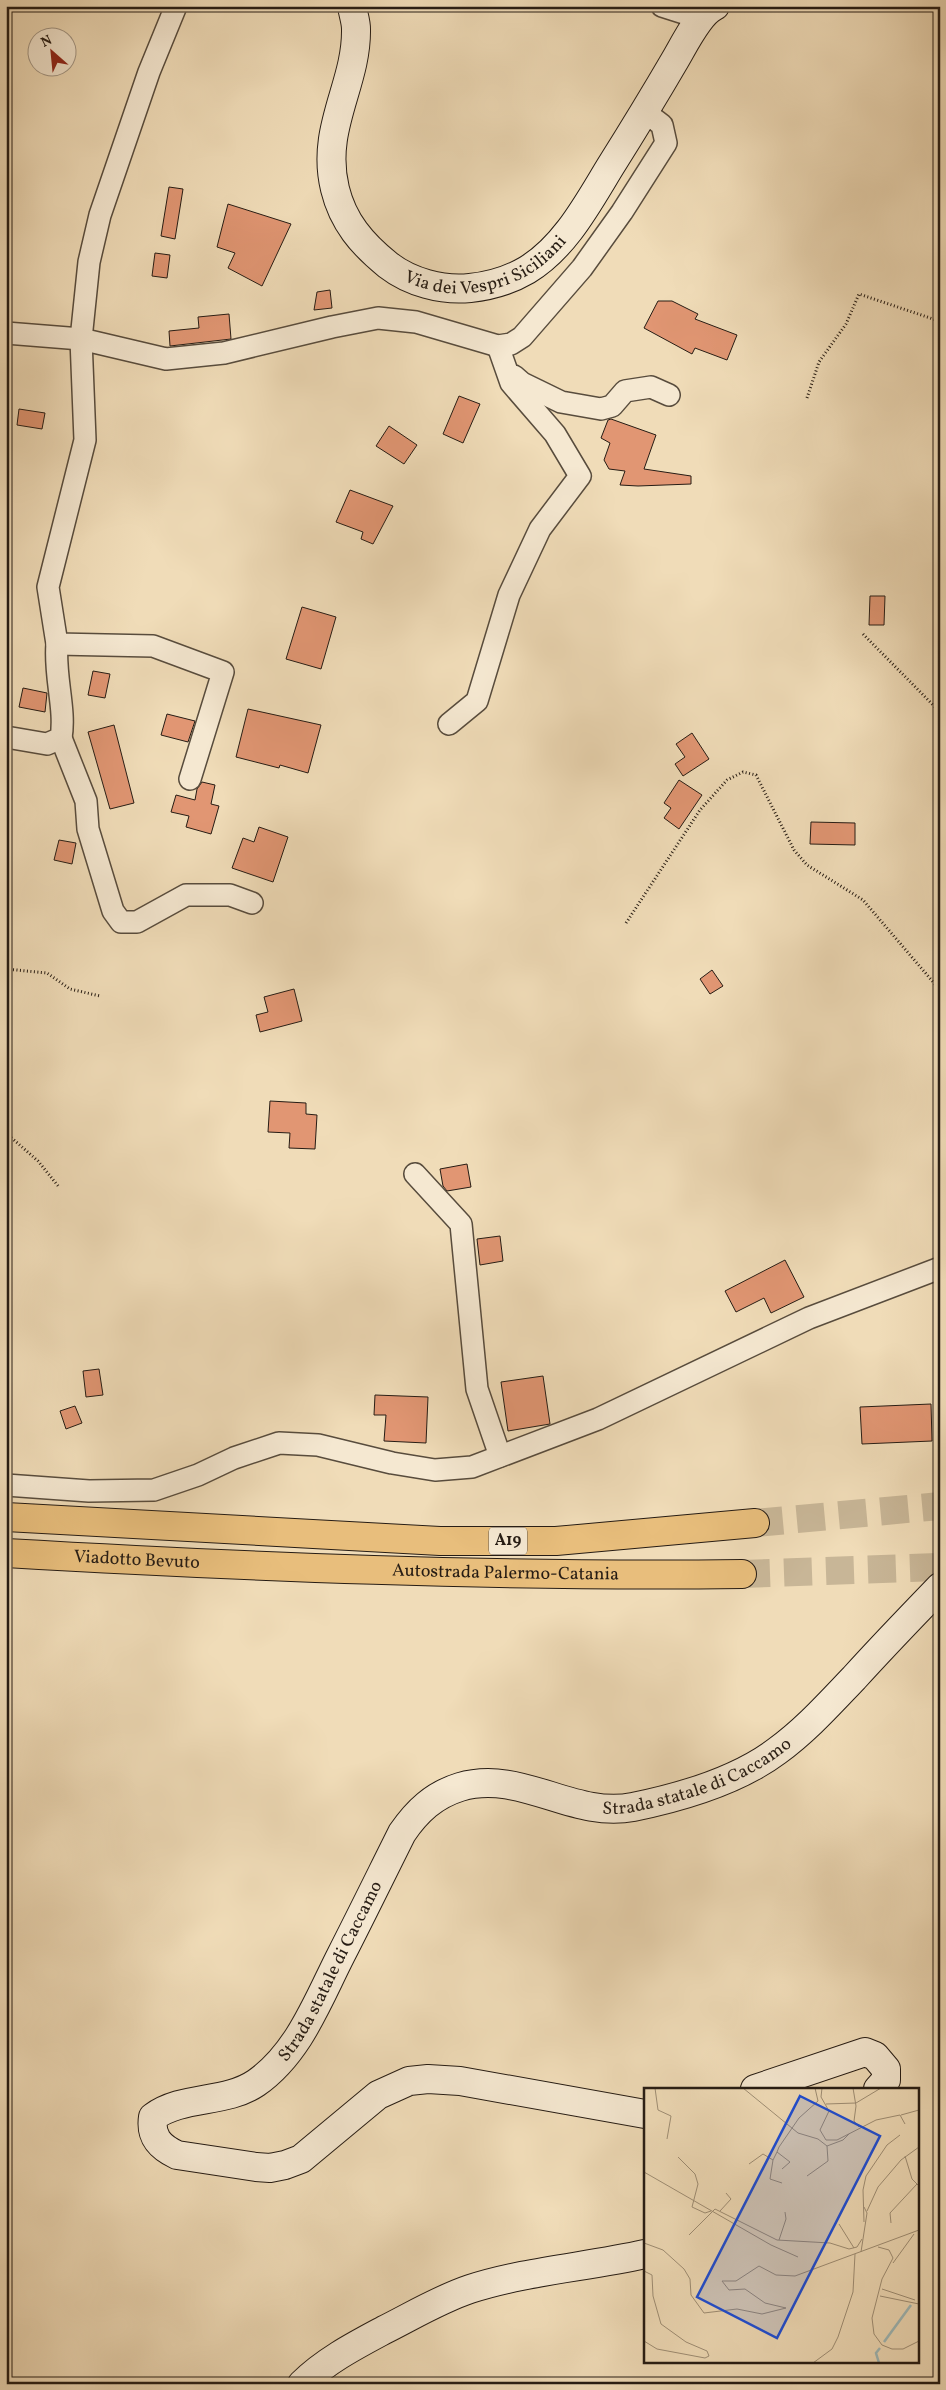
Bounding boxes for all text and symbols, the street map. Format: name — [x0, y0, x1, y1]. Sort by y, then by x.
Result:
north arrow — [28, 28, 78, 78]
text: N — [38, 31, 56, 53]
street label: Via dei Vespri Siciliani — [400, 230, 573, 301]
road number: A19 — [489, 1528, 527, 1554]
street label: Viadotto Bevuto — [73, 1544, 200, 1576]
street label: Autostrada Palermo-Catania — [392, 1558, 619, 1587]
street label: Strada statale di Caccamo — [602, 1732, 797, 1821]
street label: Strada statale di Caccamo — [272, 1877, 389, 2067]
inset map — [644, 2088, 918, 2362]

